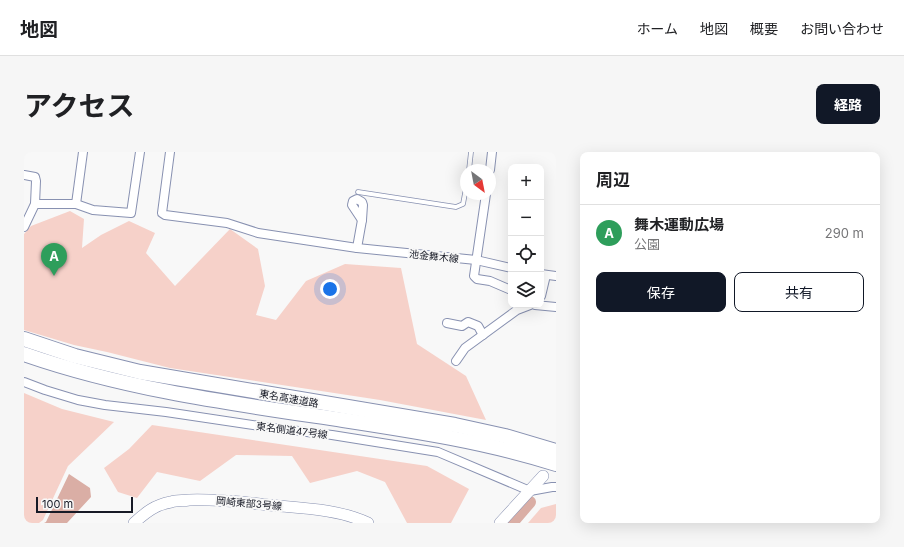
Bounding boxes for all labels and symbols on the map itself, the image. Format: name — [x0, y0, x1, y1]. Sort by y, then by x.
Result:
north arrow — [460, 164, 496, 200]
pin: A — [41, 243, 67, 276]
street label: 池金舞木線 — [409, 247, 459, 265]
your location — [320, 279, 340, 299]
street label: 東名高速道路 — [258, 387, 320, 409]
street label: 東名側道47号線 — [255, 420, 329, 440]
street label: 岡崎東部3号線 — [216, 494, 282, 512]
scale bar — [36, 495, 133, 514]

